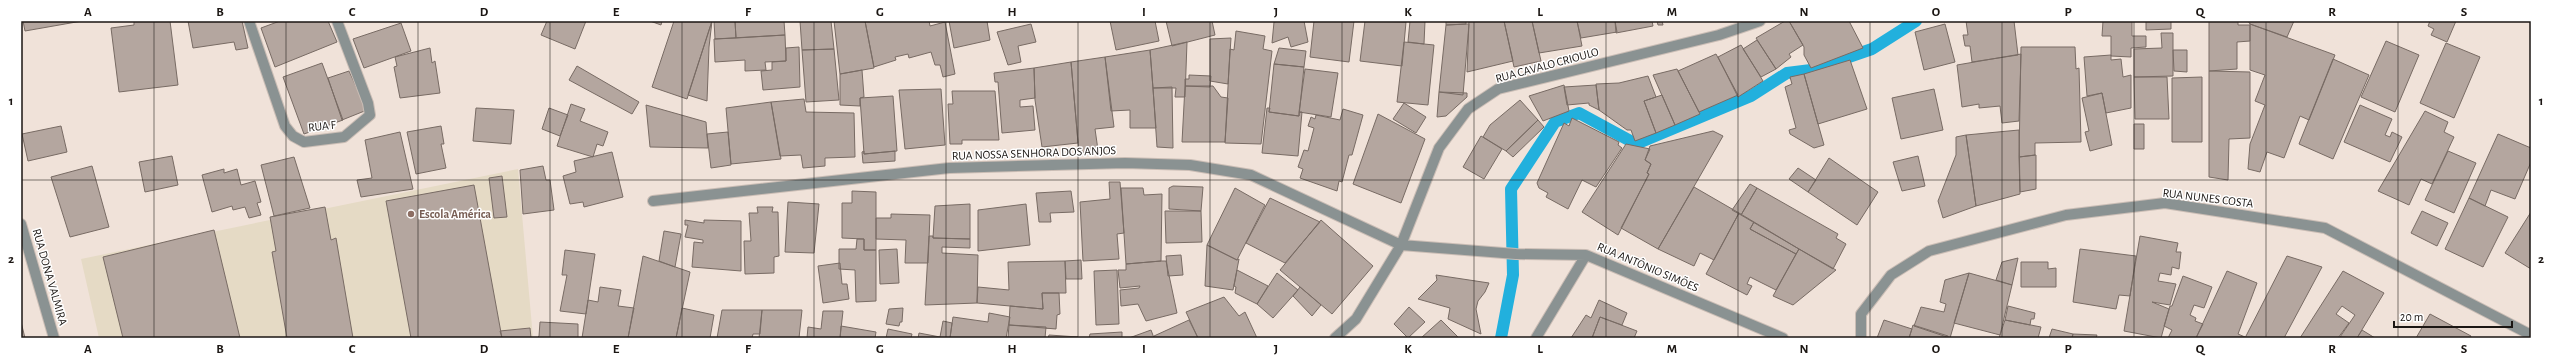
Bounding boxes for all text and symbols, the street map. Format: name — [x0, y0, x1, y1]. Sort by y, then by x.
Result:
text: A — [84, 6, 92, 19]
text: B — [216, 6, 224, 19]
text: C — [349, 6, 356, 19]
text: D — [480, 6, 489, 19]
text: E — [613, 6, 620, 19]
text: F — [745, 6, 752, 19]
text: G — [876, 6, 884, 19]
text: H — [1007, 6, 1017, 19]
text: I — [1142, 6, 1146, 19]
text: J — [1274, 6, 1278, 19]
text: K — [1404, 6, 1412, 19]
text: L — [1537, 6, 1543, 19]
text: M — [1667, 6, 1677, 19]
text: N — [1799, 6, 1809, 19]
text: O — [1932, 6, 1941, 19]
text: P — [2064, 6, 2072, 19]
text: Q — [2196, 6, 2206, 19]
text: R — [2328, 6, 2336, 19]
text: S — [2461, 6, 2468, 19]
street label: RUA CAVALO CRIOULO — [1494, 45, 1600, 85]
text: 1 — [9, 95, 13, 108]
text: 1 — [2539, 95, 2543, 108]
street label: RUA F — [308, 118, 337, 133]
street label: RUA NOSSA SENHORA DOS ANJOS — [952, 144, 1117, 162]
street label: RUA NUNES COSTA — [2162, 186, 2254, 210]
place label: Escola América — [419, 208, 491, 220]
marker: Escola América — [406, 209, 416, 219]
street label: RUA DONA VALMIRA — [30, 227, 70, 327]
street label: RUA ANTÔNIO SIMÕES — [1596, 238, 1702, 294]
text: 2 — [8, 253, 14, 266]
text: 2 — [2538, 253, 2544, 266]
scale bar — [2394, 303, 2512, 329]
text: 20 m — [2400, 311, 2423, 323]
text: A — [84, 343, 92, 356]
text: B — [216, 343, 224, 356]
text: C — [349, 343, 356, 356]
text: D — [480, 343, 489, 356]
text: E — [613, 343, 620, 356]
text: F — [745, 343, 752, 356]
text: G — [876, 343, 884, 356]
text: H — [1007, 343, 1017, 356]
text: I — [1142, 343, 1146, 356]
text: J — [1274, 343, 1278, 356]
text: K — [1404, 343, 1412, 356]
text: L — [1537, 343, 1543, 356]
text: M — [1667, 343, 1677, 356]
text: N — [1799, 343, 1809, 356]
text: O — [1932, 343, 1941, 356]
text: P — [2064, 343, 2072, 356]
text: Q — [2196, 343, 2206, 356]
text: R — [2328, 343, 2336, 356]
text: S — [2461, 343, 2468, 356]

